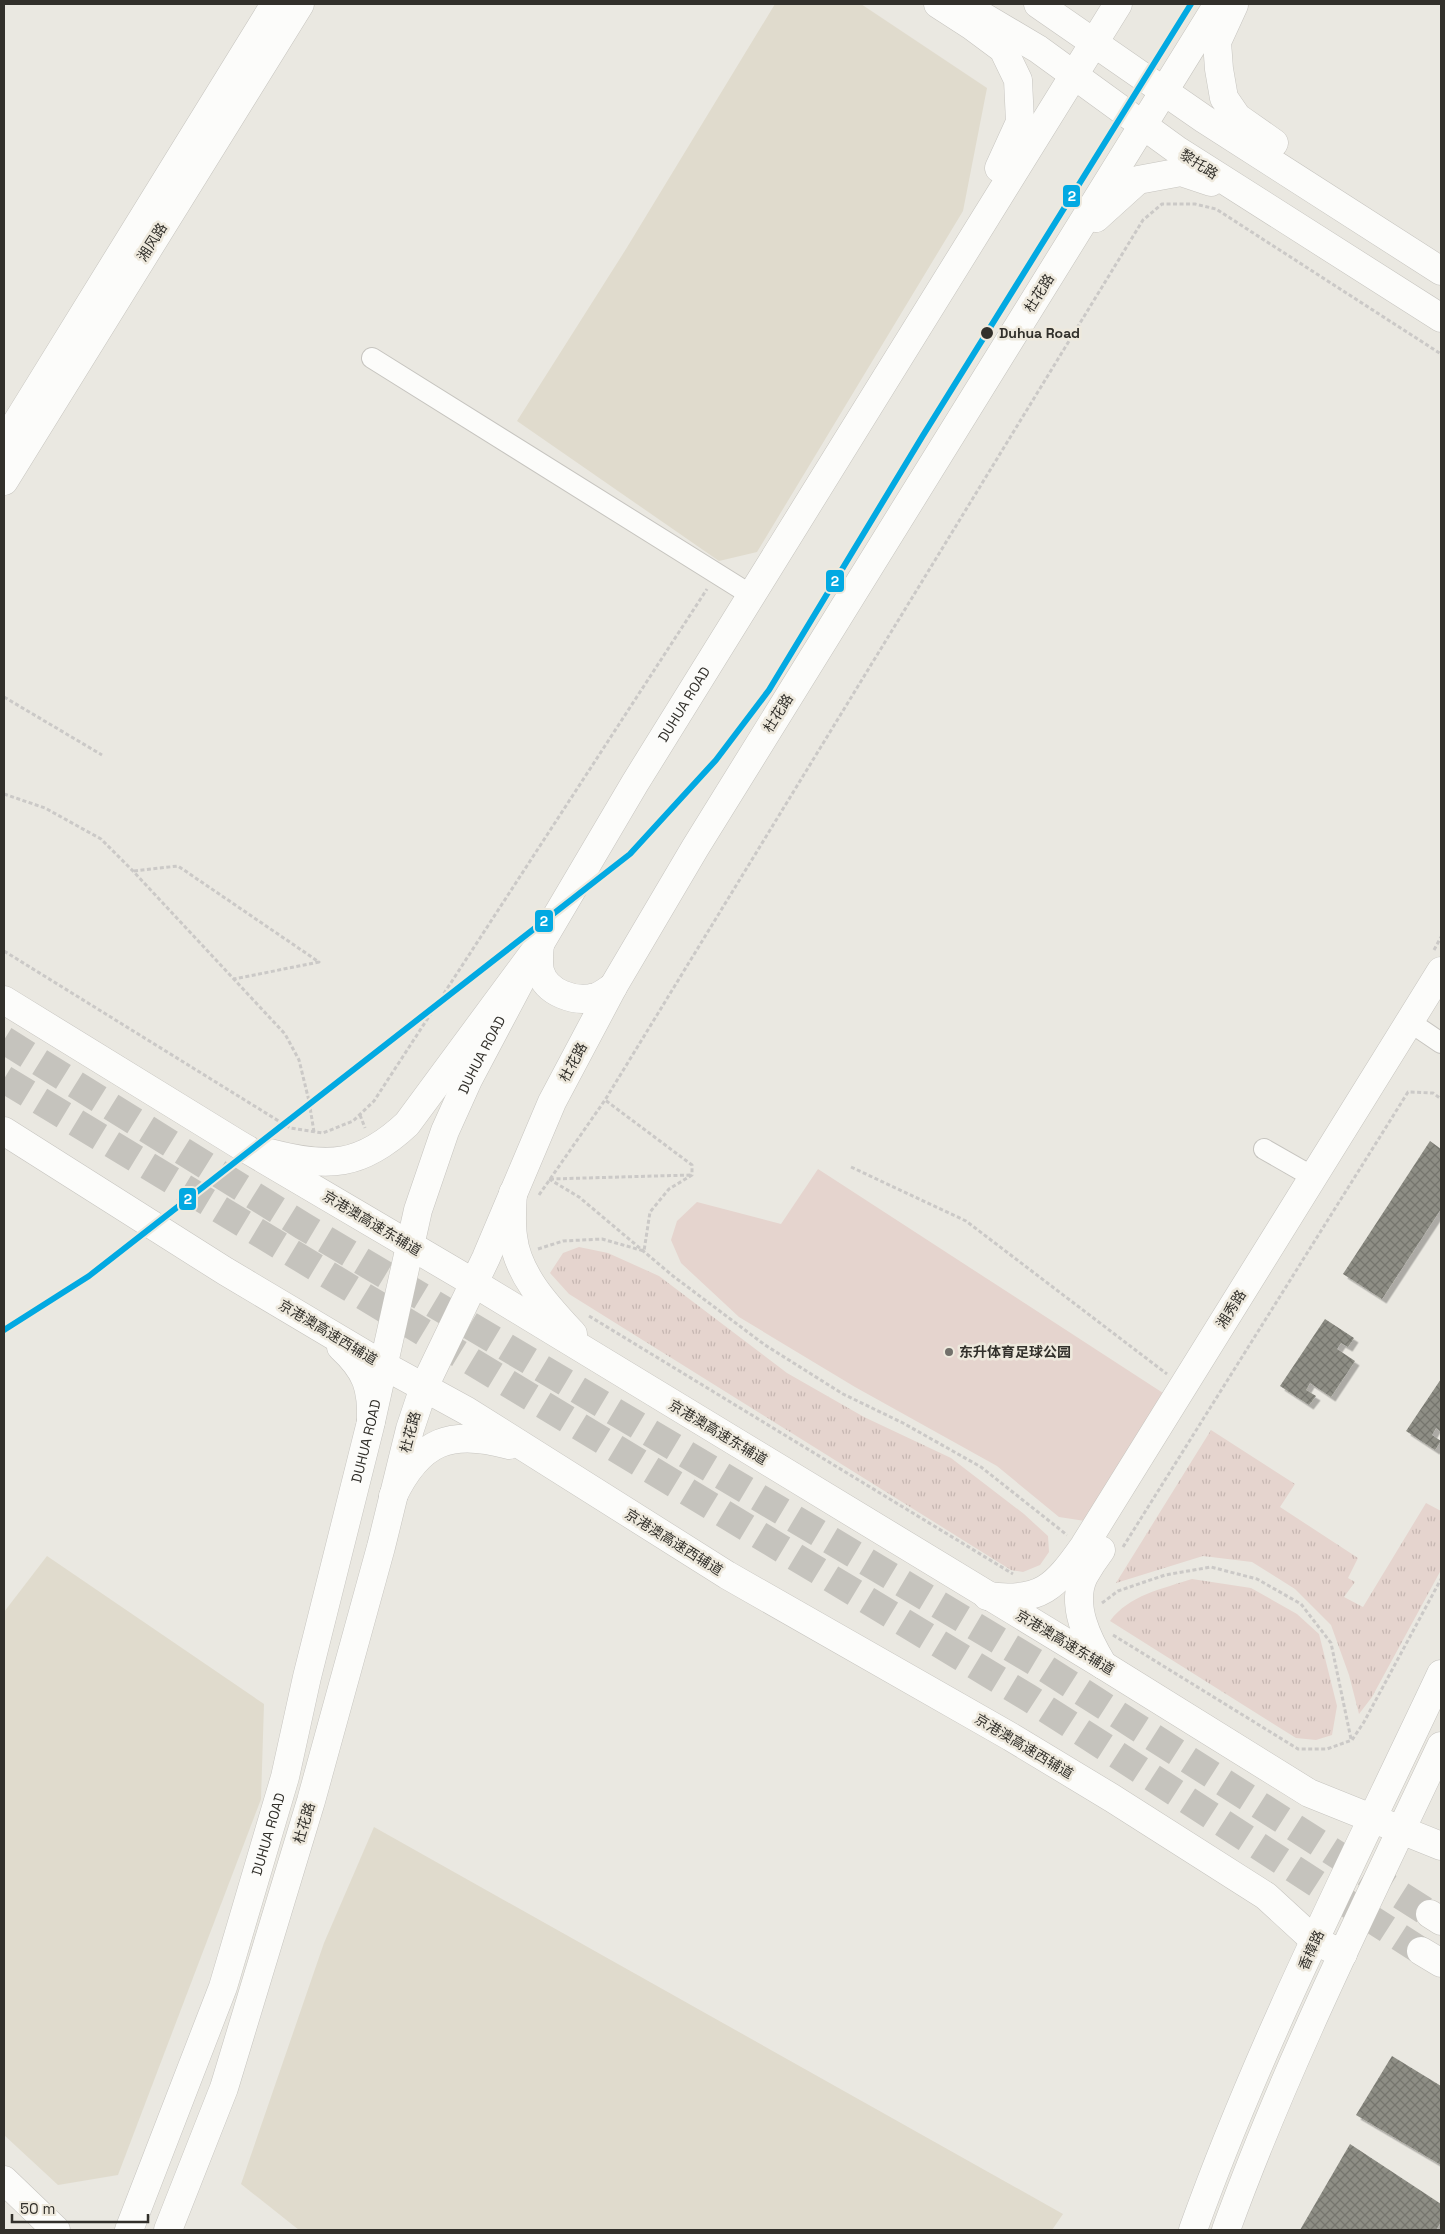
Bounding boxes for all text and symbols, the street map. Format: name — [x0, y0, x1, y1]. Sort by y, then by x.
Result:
street label: 黎托路 — [1176, 145, 1222, 183]
line badge: 2 — [1062, 184, 1081, 208]
text: 2 — [1068, 187, 1076, 205]
street label: 湘风路 — [133, 219, 171, 265]
street label: 杜花路 — [1020, 270, 1058, 316]
place label: Duhua Road — [999, 324, 1080, 342]
marker: Duhua Road — [979, 325, 995, 341]
line badge: 2 — [825, 569, 845, 593]
text: 2 — [831, 572, 839, 590]
street label: DUHUA ROAD — [654, 663, 714, 745]
street label: 杜花路 — [759, 690, 797, 736]
line badge: 2 — [534, 909, 554, 933]
text: 2 — [540, 912, 548, 930]
street label: DUHUA ROAD — [454, 1013, 509, 1097]
street label: 杜花路 — [555, 1039, 591, 1085]
street label: 京港澳高速东辅道 — [319, 1186, 425, 1260]
line badge: 2 — [178, 1187, 197, 1211]
text: 2 — [184, 1190, 192, 1208]
street label: 湘秀路 — [1212, 1286, 1250, 1332]
street label: 京港澳高速西辅道 — [275, 1295, 381, 1369]
place label: 东升体育足球公园 — [959, 1343, 1071, 1361]
marker: 东升体育足球公园 — [943, 1346, 955, 1358]
street label: 京港澳高速东辅道 — [665, 1395, 771, 1469]
street label: DUHUA ROAD — [347, 1398, 385, 1485]
street label: 杜花路 — [396, 1409, 424, 1455]
street label: 京港澳高速西辅道 — [622, 1505, 726, 1579]
street label: 京港澳高速东辅道 — [1012, 1605, 1118, 1679]
street label: 京港澳高速西辅道 — [971, 1709, 1077, 1783]
street label: DUHUA ROAD — [247, 1791, 289, 1878]
street label: 杜花路 — [289, 1800, 319, 1846]
street label: 香樟路 — [1294, 1927, 1328, 1973]
scale bar — [12, 2192, 149, 2224]
text: 50 m — [20, 2199, 55, 2218]

